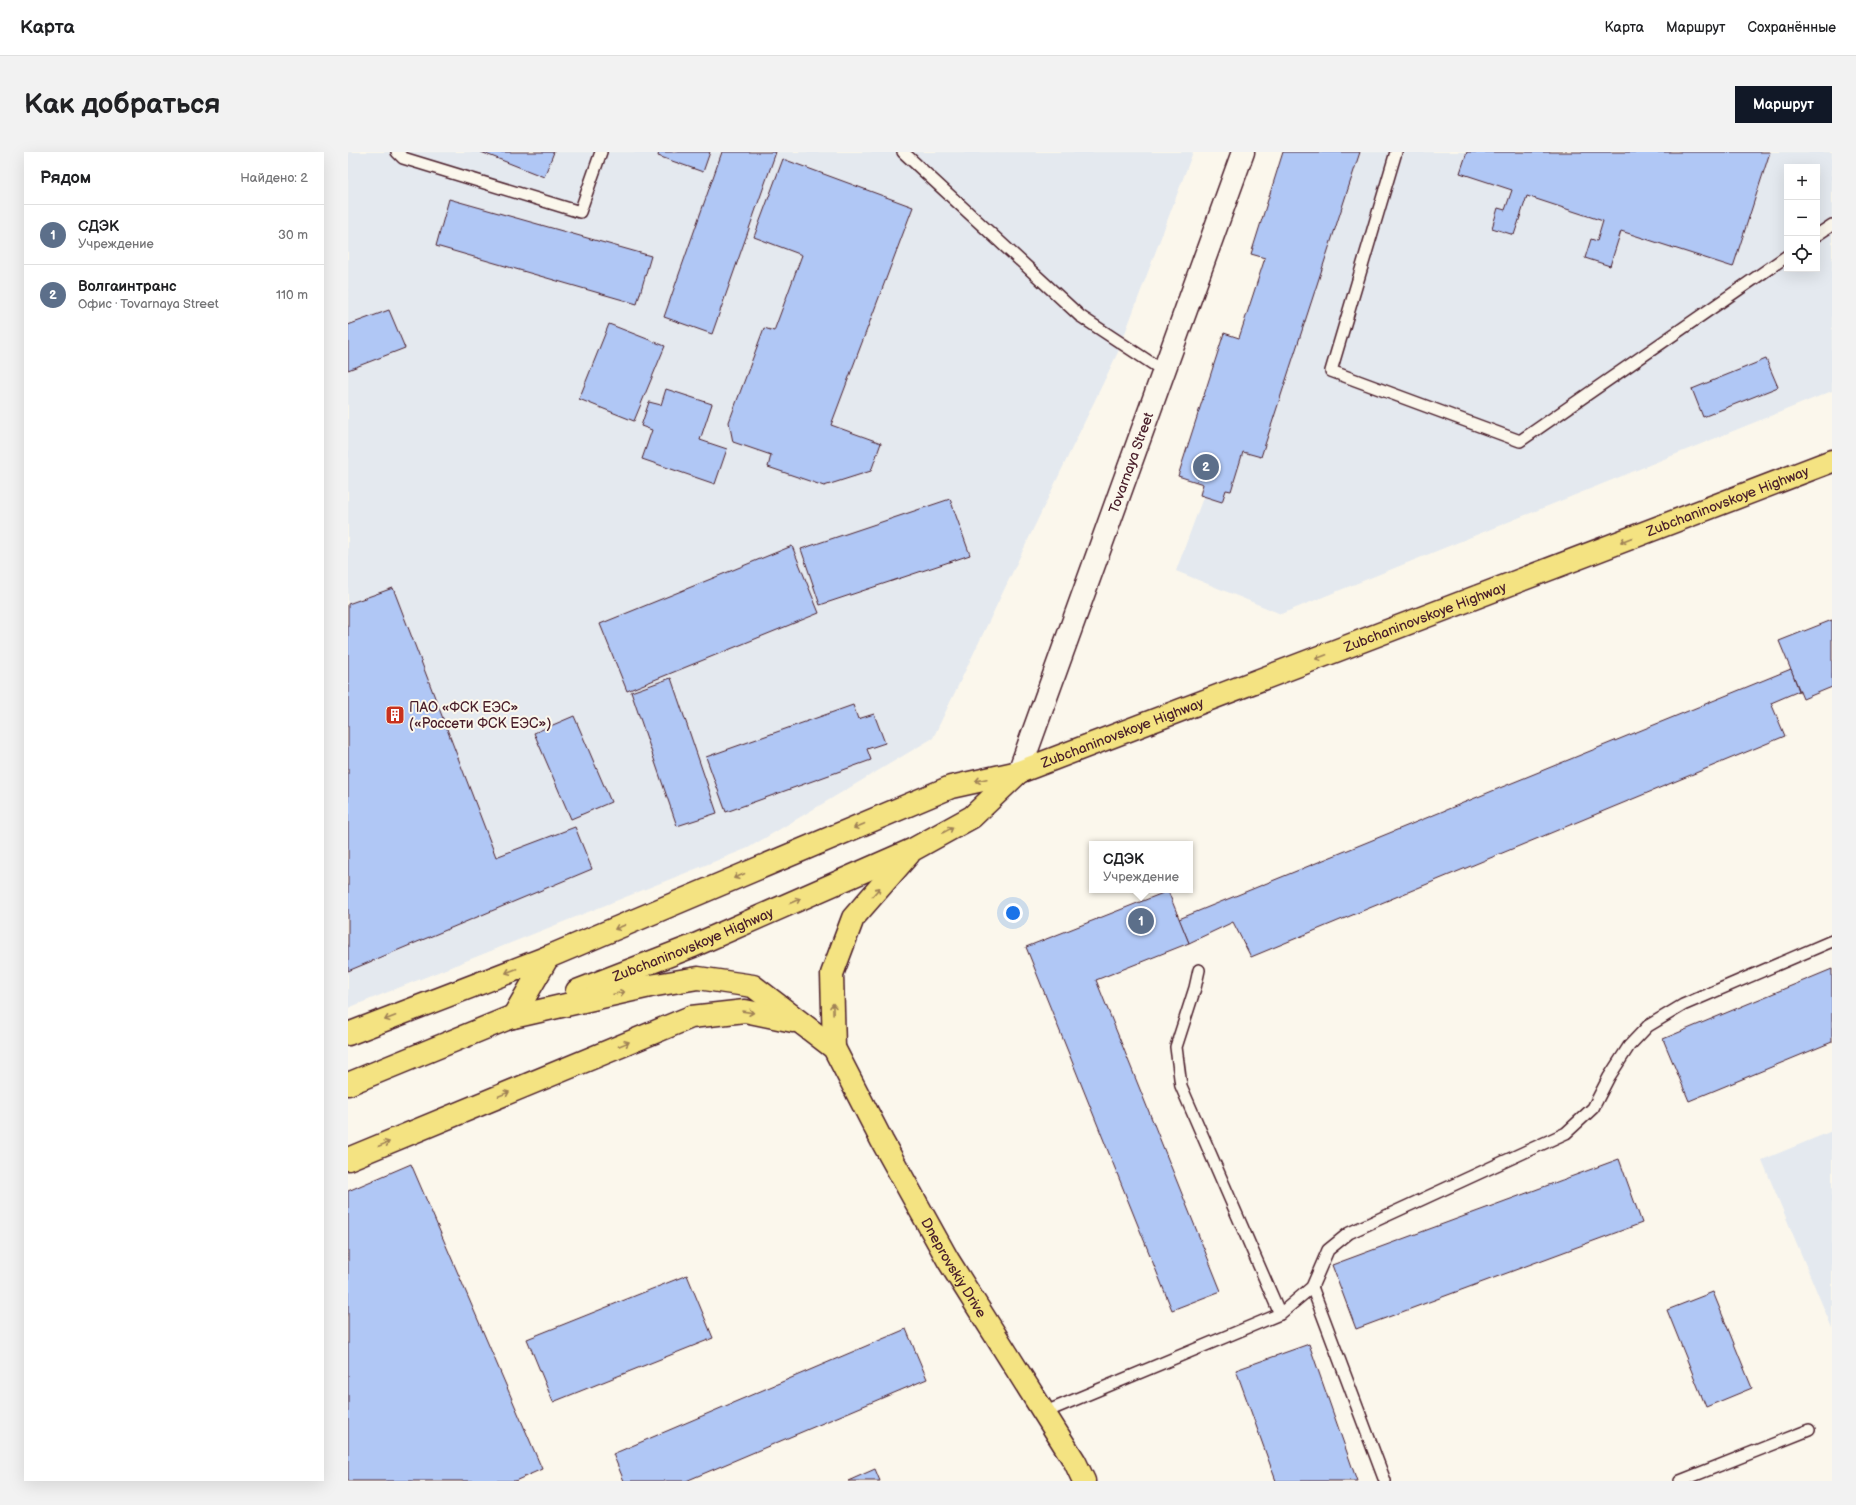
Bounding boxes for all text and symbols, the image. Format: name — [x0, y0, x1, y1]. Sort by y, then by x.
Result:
text: Карта — [20, 16, 74, 39]
text: Карта — [1605, 19, 1644, 36]
text: Маршрут — [1666, 19, 1726, 36]
text: Сохранённые — [1748, 19, 1836, 36]
button: Маршрут — [1735, 86, 1832, 123]
text: Как добраться — [24, 88, 221, 121]
map controls — [1784, 164, 1820, 272]
button: + — [1784, 164, 1820, 200]
text: Рядом — [40, 168, 91, 188]
text: Найдено: 2 — [240, 170, 308, 186]
button: − — [1784, 200, 1820, 236]
text: СДЭК — [78, 217, 119, 236]
text: 1 — [50, 227, 56, 243]
text: 30 m — [278, 227, 308, 243]
text: Учреждение — [78, 236, 154, 252]
button: locate — [1784, 236, 1820, 272]
text: Волгаинтранс — [78, 277, 177, 296]
text: 2 — [49, 287, 57, 303]
text: 110 m — [276, 287, 308, 303]
text: Офис · Tovarnaya Street — [78, 296, 219, 312]
street label: Tovarnaya Street — [1105, 409, 1158, 516]
pin: 2 — [1193, 452, 1219, 482]
street label: Zubchaninovskoye Highway — [1643, 462, 1812, 541]
one-way arrow — [1620, 537, 1632, 545]
street label: Zubchaninovskoye Highway — [1341, 578, 1509, 656]
one-way arrow — [1316, 653, 1328, 661]
street label: Zubchaninovskoye Highway — [1038, 694, 1207, 772]
place label: ПАО «ФСК ЕЭС» («Россети ФСК ЕЭС») — [409, 699, 551, 732]
building icon: ПАО «ФСК ЕЭС» («Россети ФСК ЕЭС») — [384, 704, 406, 726]
one-way arrow — [975, 777, 988, 785]
one-way arrow — [854, 822, 866, 830]
one-way arrow — [942, 825, 954, 833]
popup — [1089, 841, 1193, 893]
text: СДЭК — [1103, 850, 1144, 869]
text: Учреждение — [1103, 869, 1179, 885]
one-way arrow — [734, 873, 746, 880]
one-way arrow — [871, 886, 880, 897]
one-way arrow — [789, 897, 801, 904]
street label: Zubchaninovskoye Highway — [609, 903, 777, 986]
your location — [1003, 903, 1023, 923]
pin: 1 — [1128, 906, 1154, 936]
one-way arrow — [614, 923, 626, 931]
one-way arrow — [506, 967, 518, 975]
one-way arrow — [613, 989, 626, 997]
one-way arrow — [829, 1003, 837, 1016]
one-way arrow — [741, 1008, 754, 1016]
one-way arrow — [384, 1014, 396, 1022]
one-way arrow — [618, 1040, 630, 1048]
one-way arrow — [498, 1090, 510, 1097]
one-way arrow — [378, 1140, 390, 1147]
street label: Dneprovskiy Drive — [917, 1215, 990, 1321]

